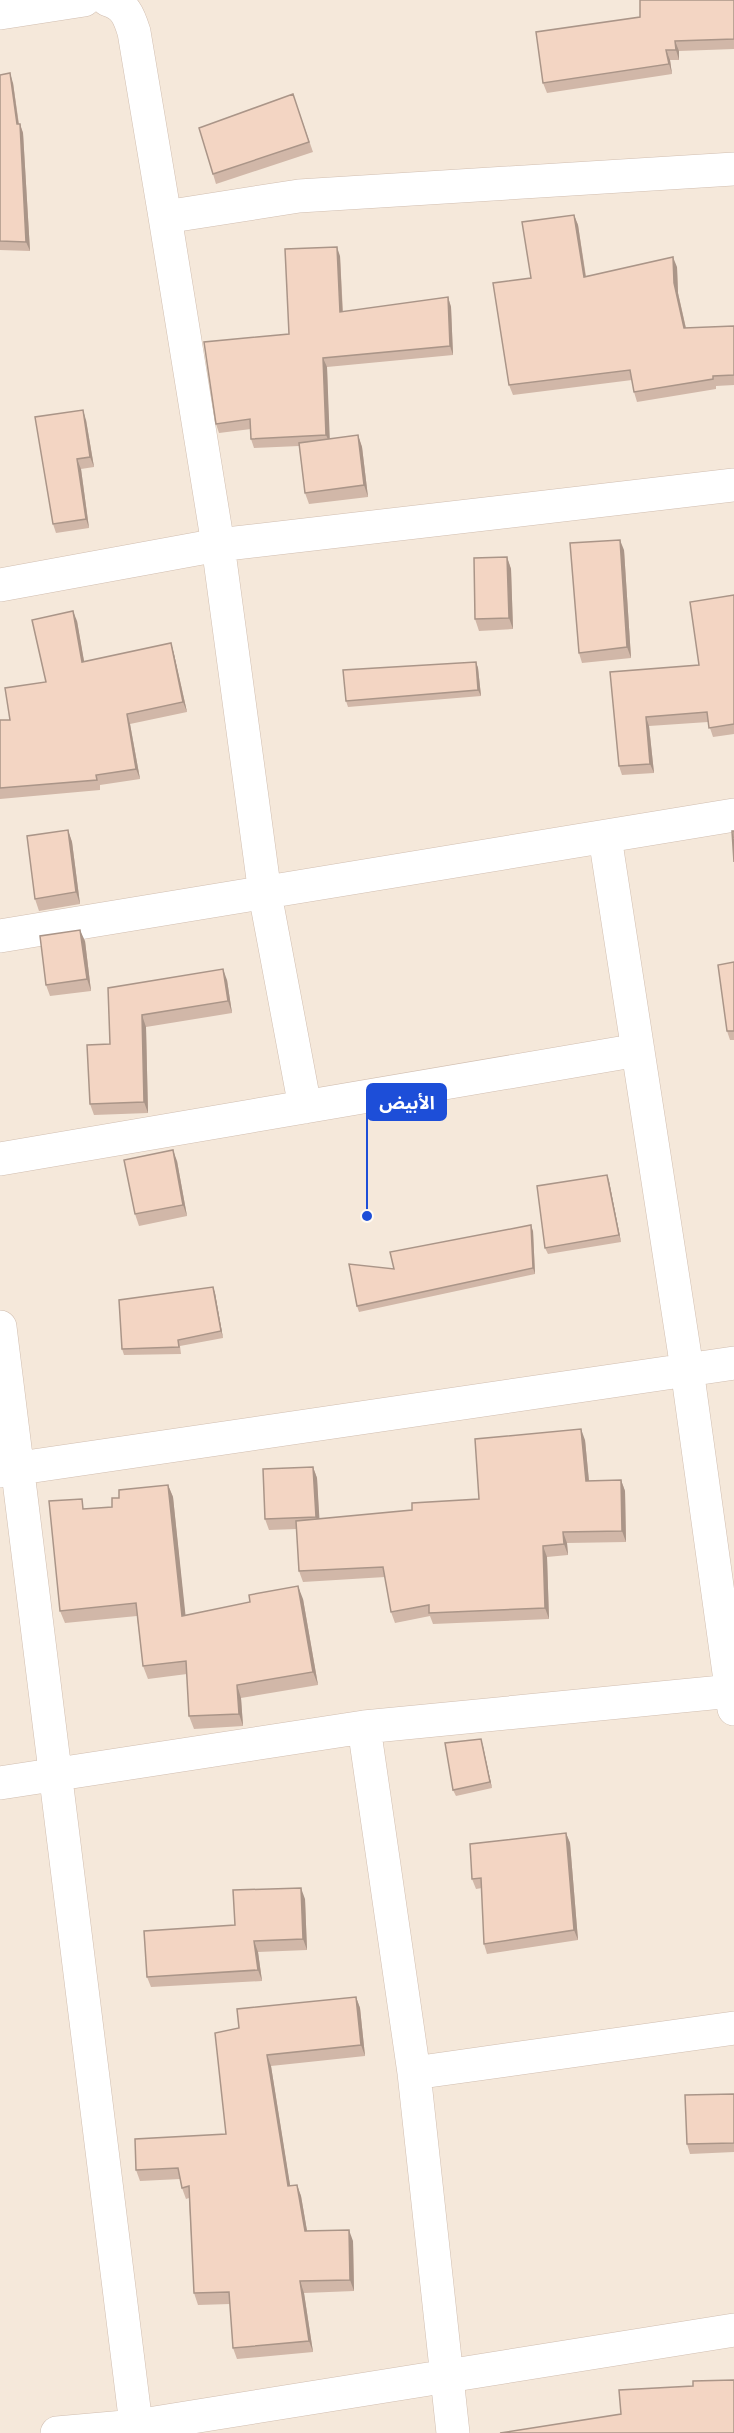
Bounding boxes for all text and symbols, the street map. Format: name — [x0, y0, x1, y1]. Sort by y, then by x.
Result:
callout: الأبيض — [367, 1084, 446, 1120]
text: الأبيض — [379, 1090, 435, 1114]

